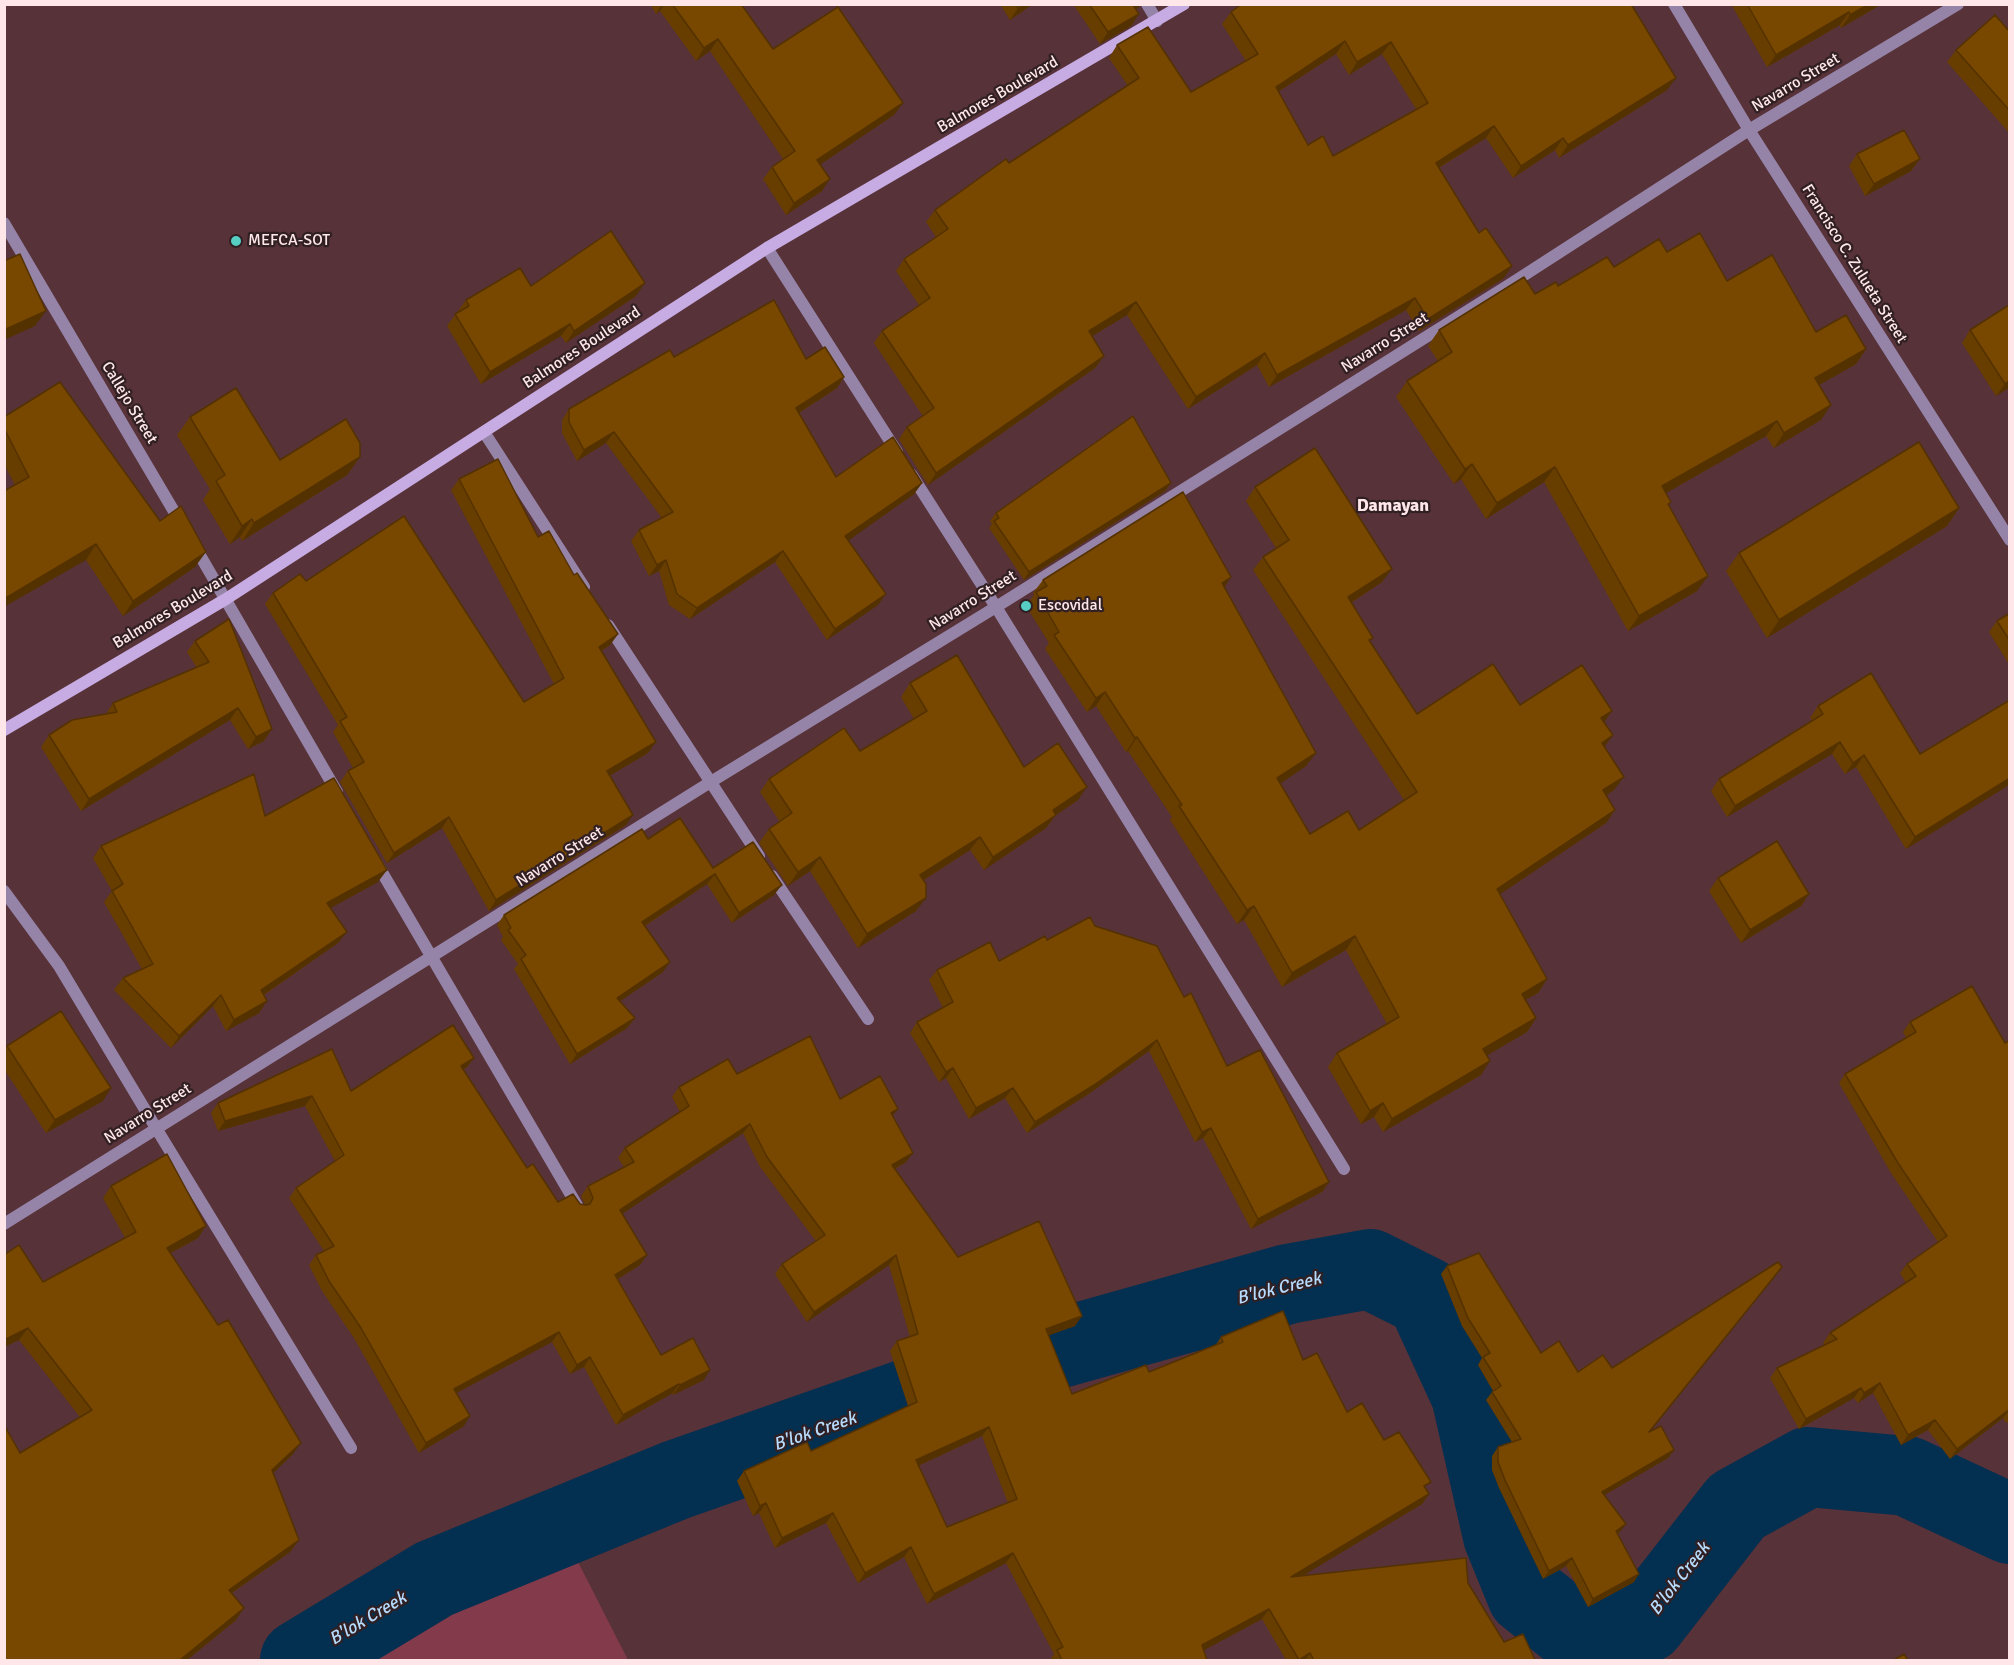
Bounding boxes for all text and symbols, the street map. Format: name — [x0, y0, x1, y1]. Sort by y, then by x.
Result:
street label: Navarro Street — [1749, 49, 1843, 117]
street label: Balmores Boulevard — [934, 53, 1062, 137]
street label: Francisco C. Zulueta Street — [1797, 181, 1911, 347]
place label: MEFCA-SOT — [248, 231, 330, 251]
marker: MEFCA-SOT — [229, 234, 243, 248]
street label: Balmores Boulevard — [520, 303, 644, 393]
street label: Navarro Street — [1338, 309, 1432, 377]
street label: Callejo Street — [97, 358, 161, 448]
district label: Damayan — [1357, 495, 1429, 517]
street label: Balmores Boulevard — [110, 567, 236, 653]
street label: Navarro Street — [926, 567, 1020, 635]
place label: Escovidal — [1038, 596, 1102, 616]
marker: Escovidal — [1019, 599, 1033, 613]
street label: Navarro Street — [513, 823, 607, 891]
street label: Navarro Street — [101, 1080, 195, 1148]
water label: B'lok Creek — [1235, 1268, 1323, 1310]
water label: B'lok Creek — [771, 1408, 859, 1456]
water label: B'lok Creek — [1645, 1538, 1715, 1620]
water label: B'lok Creek — [325, 1588, 411, 1650]

